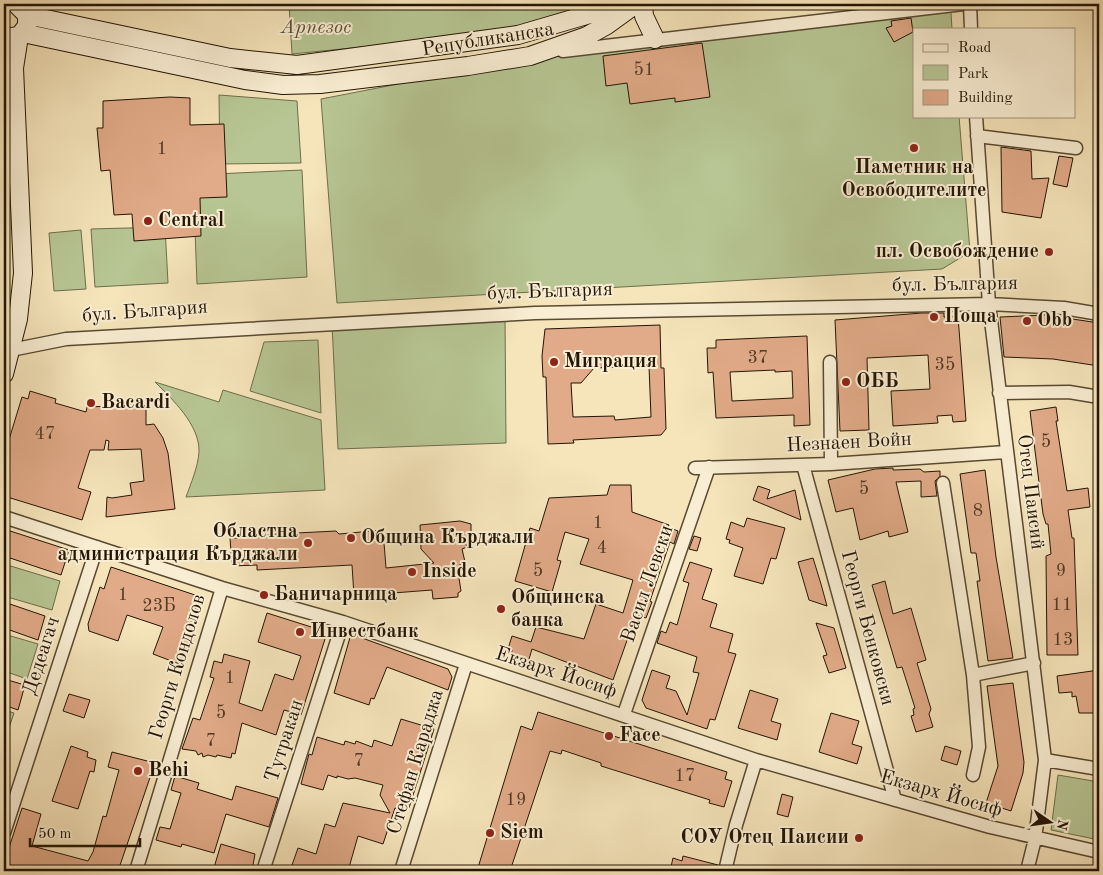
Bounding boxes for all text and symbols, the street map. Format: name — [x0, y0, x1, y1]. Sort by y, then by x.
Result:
park label: Арпезос — [280, 18, 352, 38]
street label: Републиканска — [420, 20, 556, 60]
legend — [913, 28, 1076, 118]
text: Road — [958, 41, 992, 56]
house number: 51 — [634, 61, 654, 79]
text: Park — [958, 67, 989, 82]
text: Building — [958, 91, 1013, 106]
house number: 1 — [157, 140, 167, 158]
marker: Паметник на Освободителите — [908, 142, 920, 154]
place label: Паметник на Освободителите — [842, 158, 987, 201]
place label: Central — [158, 211, 224, 231]
marker: Central — [142, 215, 154, 227]
place label: пл. Освобождение — [876, 242, 1039, 262]
marker: пл. Освобождение — [1043, 246, 1055, 258]
street label: бул. България — [892, 274, 1018, 296]
street label: бул. България — [487, 280, 613, 304]
street label: бул. България — [81, 298, 209, 326]
place label: Поща — [944, 307, 997, 327]
marker: Поща — [928, 311, 940, 323]
place label: Obb — [1037, 311, 1072, 331]
marker: Obb — [1021, 315, 1033, 327]
house number: 37 — [748, 349, 768, 367]
place label: Миграция — [564, 352, 657, 372]
marker: Миграция — [548, 356, 560, 368]
house number: 35 — [935, 356, 955, 374]
place label: ОББ — [856, 372, 899, 392]
marker: ОББ — [840, 376, 852, 388]
place label: Bacardi — [101, 393, 170, 413]
marker: Bacardi — [85, 397, 97, 409]
house number: 47 — [35, 425, 55, 443]
street label: Незнаен Войн — [786, 430, 912, 456]
street label: Отец Паисий — [1013, 433, 1047, 551]
house number: 5 — [1041, 433, 1051, 451]
house number: 5 — [859, 480, 869, 498]
house number: 8 — [973, 502, 983, 520]
house number: 1 — [593, 514, 603, 532]
place label: Областна администрация Кърджали — [58, 522, 298, 565]
street label: Васил Левски — [619, 523, 677, 645]
place label: Община Кърджали — [361, 528, 534, 548]
marker: Община Кърджали — [345, 532, 357, 544]
marker: Областна администрация Кърджали — [302, 537, 314, 549]
house number: 4 — [597, 539, 607, 557]
street label: Георги Бенковски — [837, 548, 897, 708]
place label: Inside — [422, 562, 477, 582]
house number: 5 — [533, 562, 543, 580]
house number: 9 — [1056, 562, 1066, 580]
marker: Inside — [406, 566, 418, 578]
place label: Баничарница — [274, 585, 397, 605]
house number: 1 — [118, 586, 128, 604]
place label: Общинска банка — [511, 588, 605, 631]
marker: Баничарница — [258, 589, 270, 601]
street label: Георги Кондолов — [146, 592, 210, 742]
house number: 11 — [1052, 596, 1072, 614]
house number: 23Б — [142, 597, 176, 615]
marker: Общинска банка — [495, 603, 507, 615]
street label: Дедеагач — [20, 614, 64, 698]
place label: Инвестбанк — [310, 622, 419, 642]
marker: Инвестбанк — [294, 626, 306, 638]
house number: 13 — [1053, 631, 1073, 649]
street label: Екзарх Йосиф — [493, 641, 620, 702]
house number: 1 — [225, 669, 235, 687]
street label: Стефан Караджа — [384, 687, 448, 837]
street label: Тутракан — [262, 697, 308, 785]
house number: 5 — [216, 704, 226, 722]
place label: Face — [619, 726, 661, 746]
marker: Face — [603, 730, 615, 742]
house number: 7 — [206, 732, 216, 750]
house number: 7 — [354, 752, 364, 770]
place label: Behi — [148, 761, 189, 781]
street label: Екзарх Йосиф — [878, 764, 1005, 821]
marker: Behi — [132, 765, 144, 777]
house number: 17 — [675, 767, 695, 785]
house number: 19 — [506, 791, 526, 809]
north arrow — [1026, 798, 1076, 848]
scale bar — [30, 815, 140, 847]
text: N — [1054, 818, 1070, 832]
place label: Siem — [500, 823, 544, 843]
text: 50 m — [38, 827, 72, 842]
marker: Siem — [484, 827, 496, 839]
place label: СОУ Отец Паисии — [680, 828, 849, 848]
marker: СОУ Отец Паисии — [853, 832, 865, 844]

